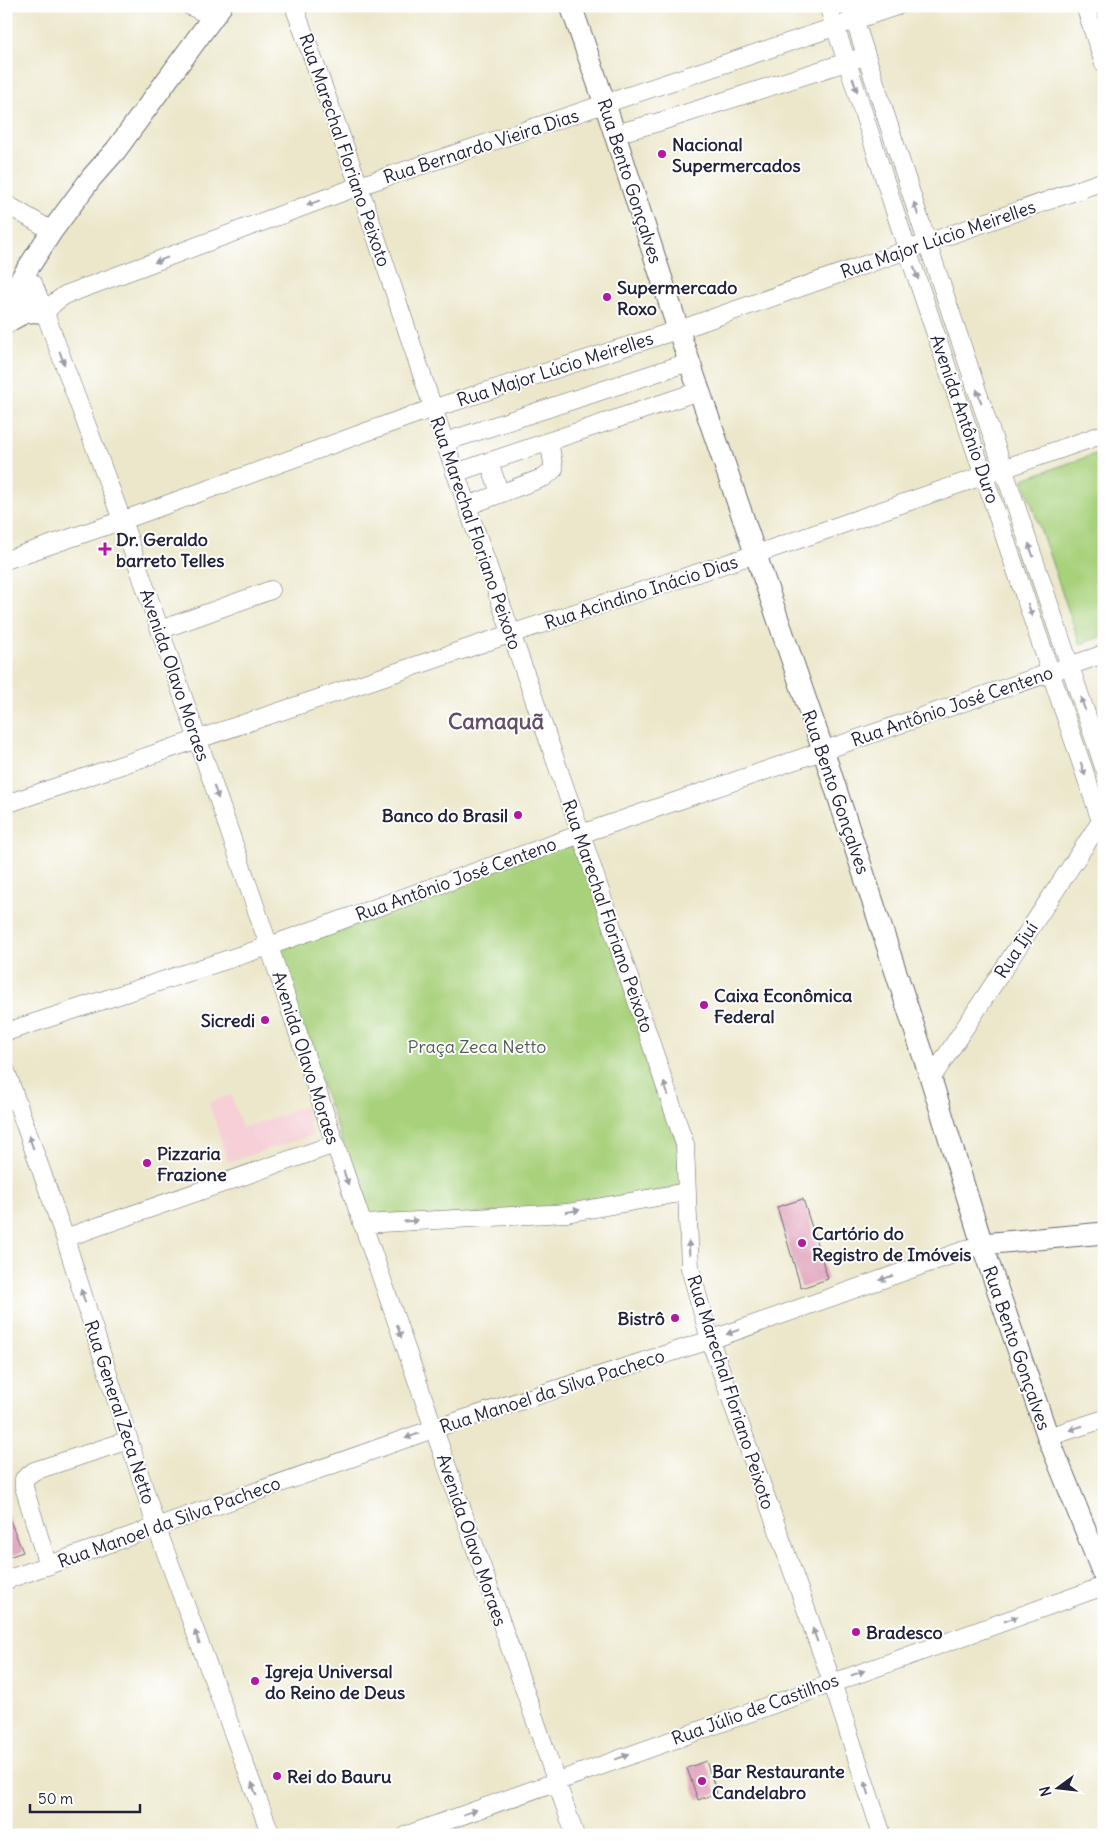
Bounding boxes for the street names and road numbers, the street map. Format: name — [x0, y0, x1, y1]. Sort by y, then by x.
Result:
street label: Rua Marechal Floriano Peixoto — [294, 30, 396, 270]
street label: Rua Bento Gonçalves — [592, 96, 668, 266]
street label: Rua Bernardo Vieira Dias — [380, 104, 582, 188]
street label: Rua Major Lúcio Meirelles — [837, 195, 1039, 283]
street label: Rua Major Lúcio Meirelles — [454, 326, 656, 412]
street label: Avenida Antônio Duro — [925, 332, 1005, 506]
street label: Rua Marechal Floriano Peixoto — [425, 413, 527, 653]
street label: Rua Acindino Inácio Dias — [541, 550, 741, 634]
street label: Avenida Olavo Moraes — [135, 586, 215, 764]
street label: Rua Antônio José Centeno — [848, 661, 1056, 751]
street label: Rua Bento Gonçalves — [797, 707, 875, 877]
street label: Rua Marechal Floriano Peixoto — [557, 796, 659, 1036]
street label: Rua Antônio José Centeno — [352, 832, 560, 926]
street label: Rua Ijuí — [989, 917, 1043, 983]
street label: Avenida Olavo Moraes — [267, 969, 345, 1147]
street label: Rua Bento Gonçalves — [978, 1263, 1056, 1433]
street label: Rua Marechal Floriano Peixoto — [682, 1272, 780, 1512]
street label: Rua General Zeca Netto — [79, 1317, 161, 1507]
street label: Rua Manoel da Silva Pacheco — [437, 1344, 667, 1438]
street label: Avenida Olavo Moraes — [432, 1451, 512, 1629]
street label: Rua Manoel da Silva Pacheco — [55, 1471, 283, 1573]
street label: Rua Júlio de Castilhos — [668, 1668, 842, 1750]

